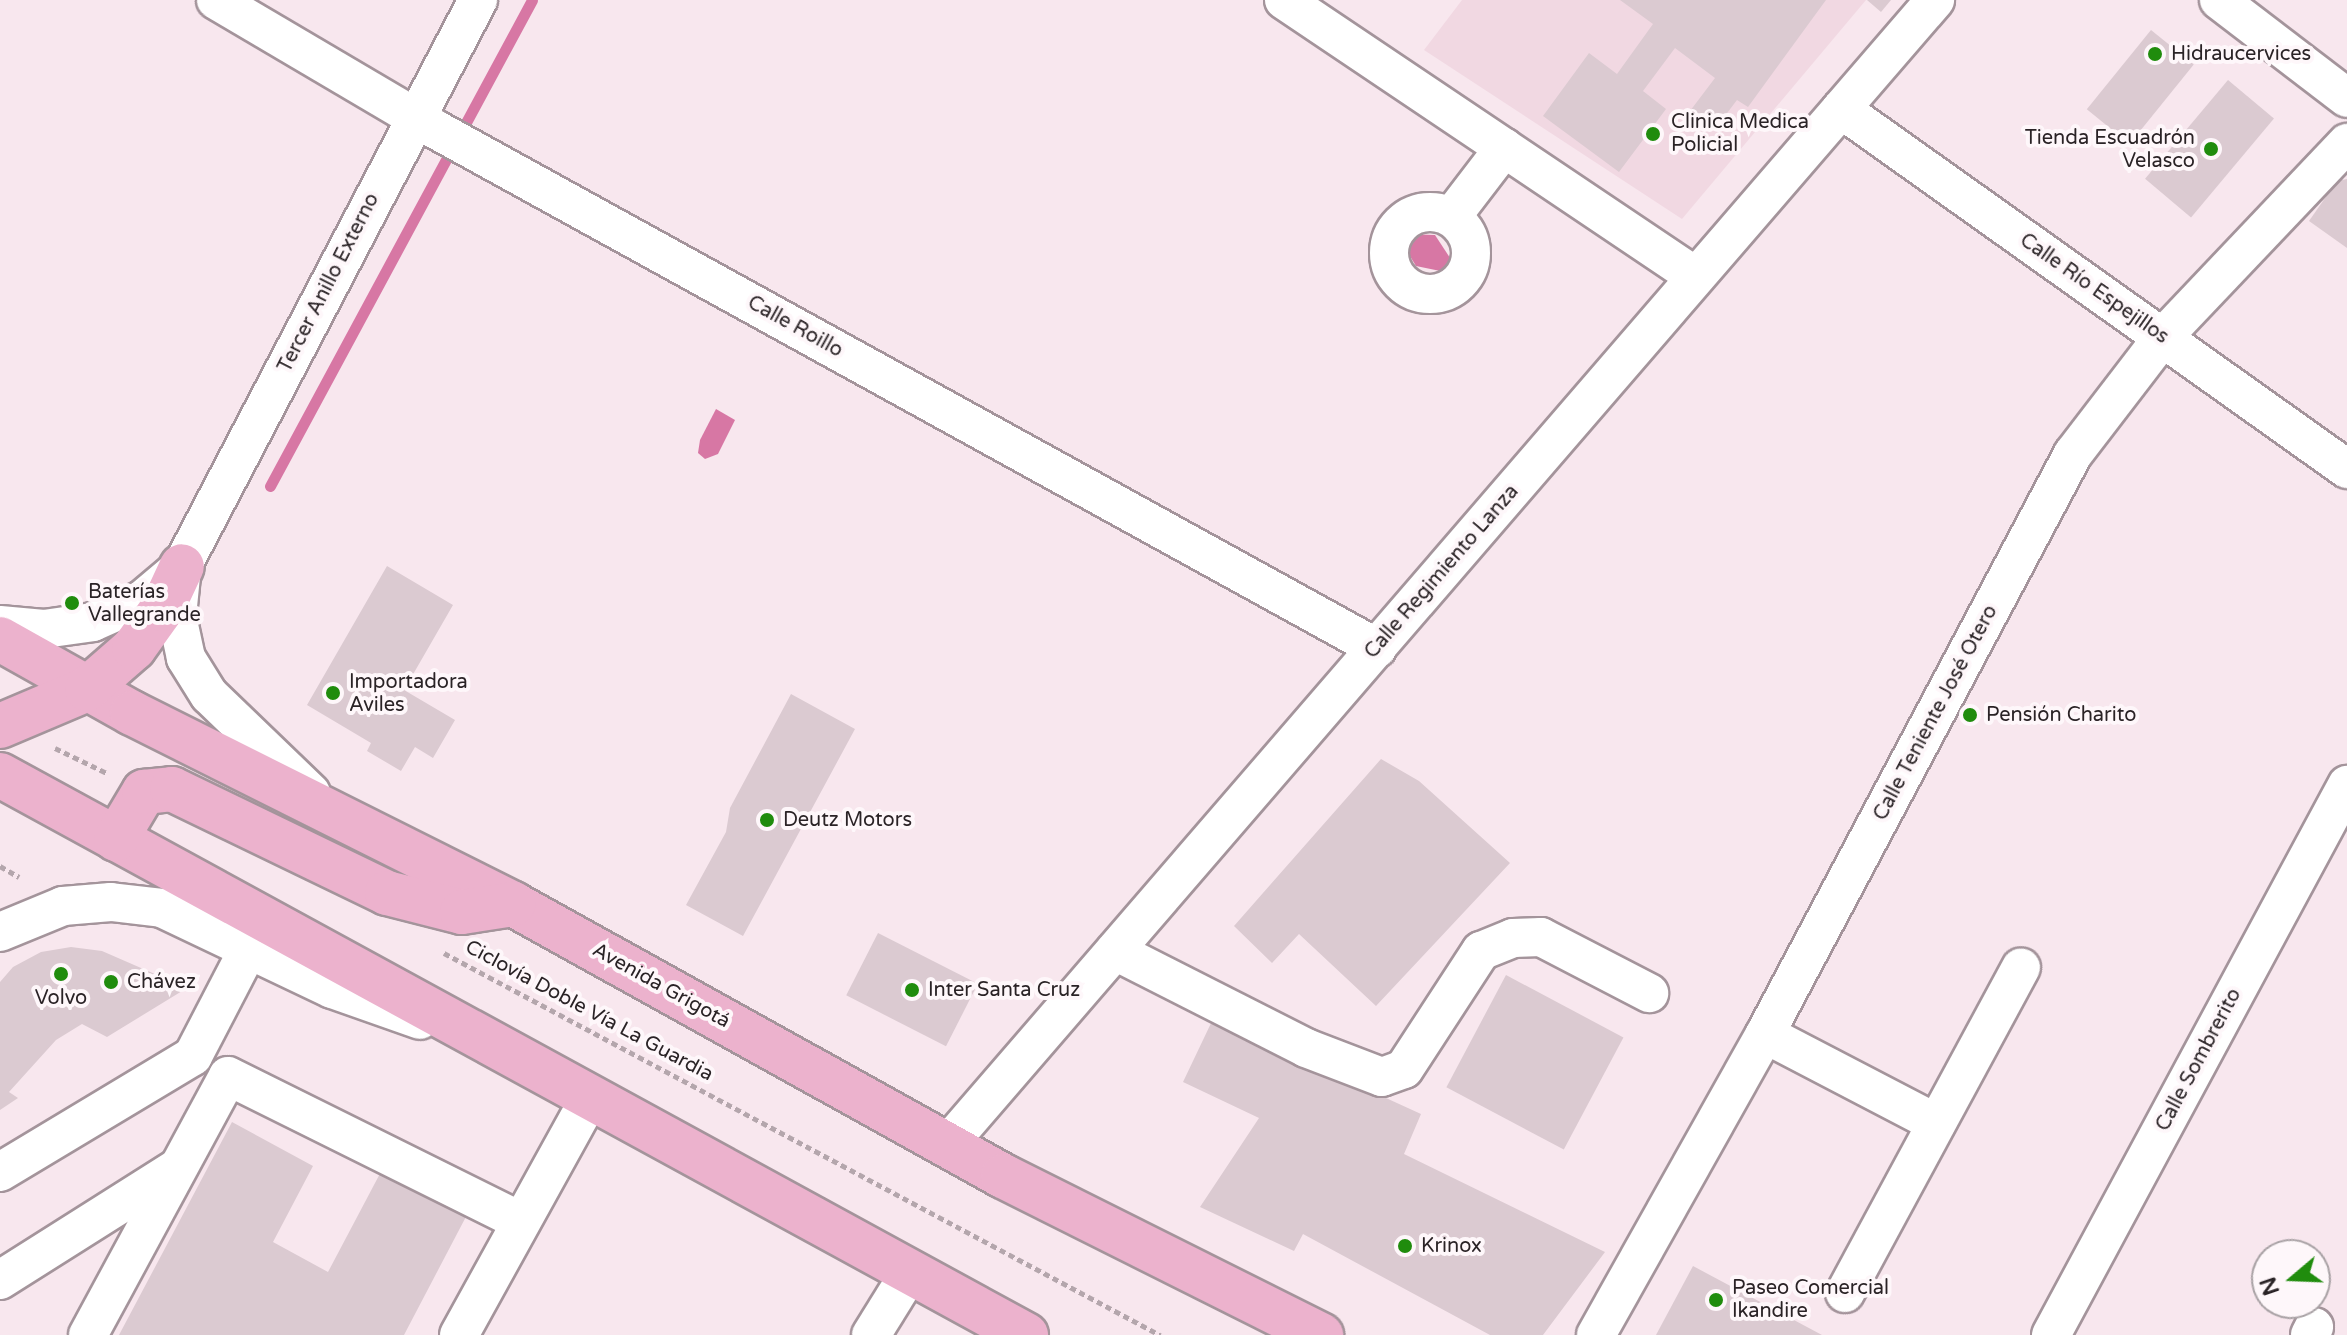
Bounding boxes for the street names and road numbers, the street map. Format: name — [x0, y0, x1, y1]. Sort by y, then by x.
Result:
street label: Tercer Anillo Externo — [273, 189, 385, 377]
street label: Calle Río Espejillos — [2015, 229, 2173, 349]
street label: Calle Roillo — [743, 291, 847, 363]
street label: Calle Regimiento Lanza — [1360, 480, 1524, 664]
street label: Calle Teniente José Otero — [1869, 601, 2003, 825]
street label: Ciclovía Doble Vía La Guardia — [461, 935, 717, 1087]
street label: Avenida Grigotá — [588, 938, 734, 1034]
street label: Calle Sombrerito — [2151, 985, 2247, 1135]

